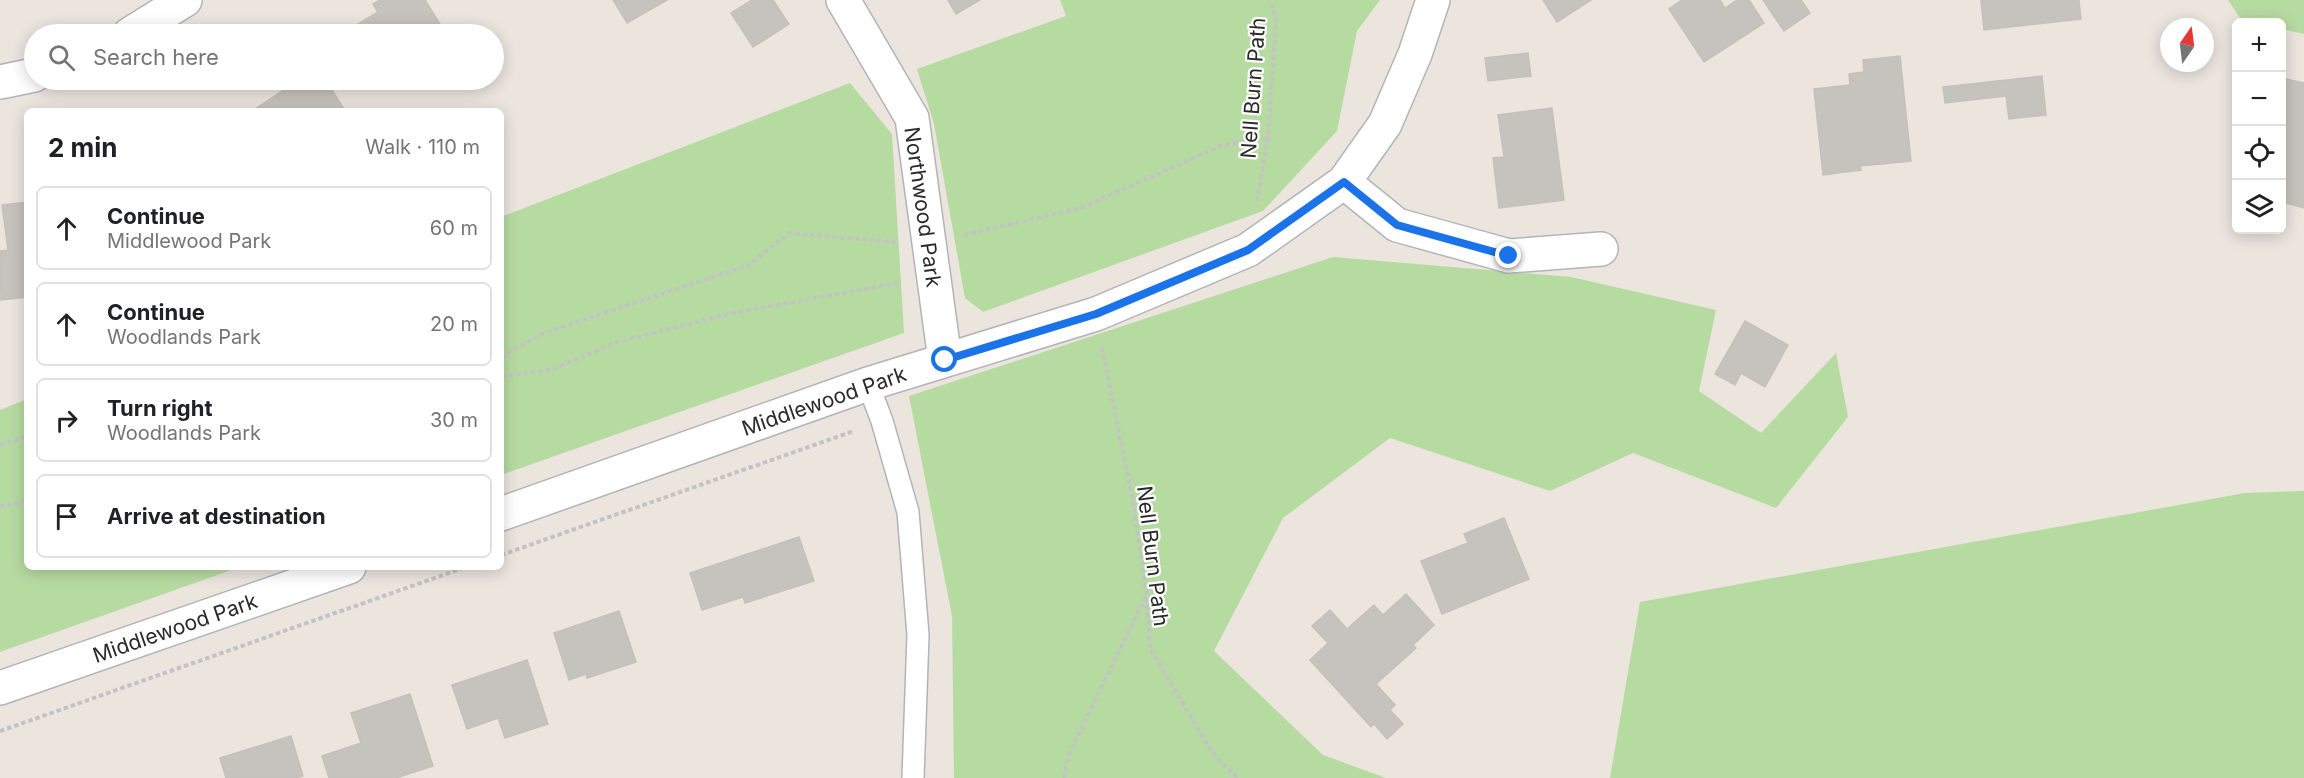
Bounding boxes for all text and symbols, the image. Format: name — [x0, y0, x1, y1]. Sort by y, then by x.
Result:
street label: Nell Burn Path — [1236, 17, 1270, 159]
north arrow — [2160, 18, 2214, 72]
map controls — [2232, 18, 2286, 234]
button: + — [2232, 18, 2286, 72]
search box — [24, 24, 504, 90]
icon: search — [45, 41, 78, 74]
text: Search here — [93, 44, 219, 70]
button: − — [2232, 72, 2286, 126]
street label: Northwood Park — [899, 125, 947, 289]
button: locate — [2232, 126, 2286, 180]
text: 2 min — [48, 132, 118, 163]
text: Walk · 110 m — [365, 135, 480, 159]
button: layers — [2232, 180, 2286, 234]
text: Continue — [107, 203, 205, 229]
icon: ahead — [50, 212, 83, 245]
text: 60 m — [430, 216, 478, 240]
text: Middlewood Park — [107, 229, 271, 253]
route end — [1495, 242, 1521, 268]
text: Continue — [107, 299, 205, 325]
icon: ahead — [50, 308, 83, 341]
text: 20 m — [430, 312, 478, 336]
text: Woodlands Park — [107, 325, 261, 349]
route start — [931, 346, 957, 372]
street label: Middlewood Park — [738, 361, 910, 441]
text: Turn right — [107, 395, 213, 421]
icon: right — [50, 404, 83, 437]
text: 30 m — [430, 408, 478, 432]
text: Woodlands Park — [107, 421, 261, 445]
street label: Nell Burn Path — [1132, 484, 1174, 628]
icon: arrive — [50, 500, 83, 533]
text: Arrive at destination — [107, 503, 326, 529]
street label: Middlewood Park — [89, 588, 261, 668]

